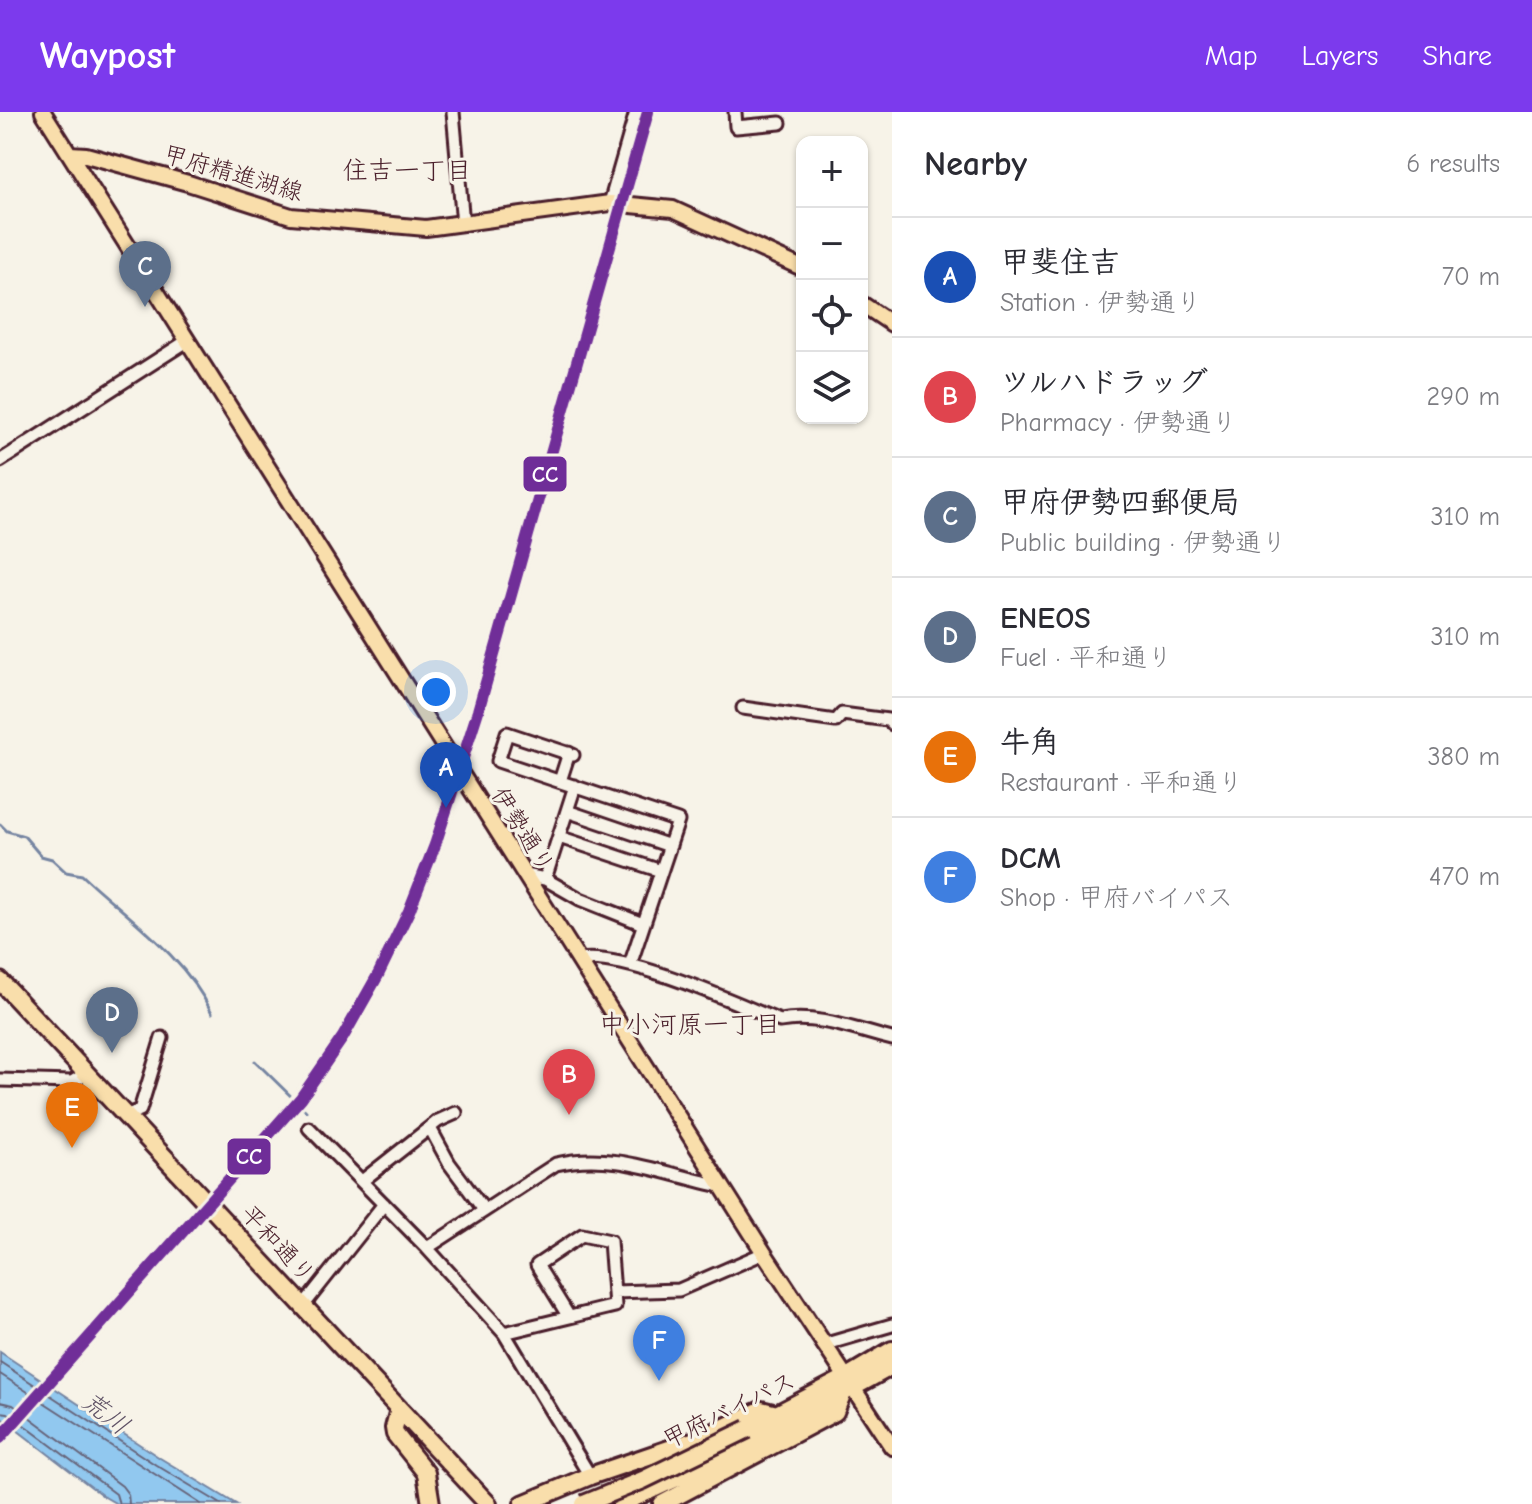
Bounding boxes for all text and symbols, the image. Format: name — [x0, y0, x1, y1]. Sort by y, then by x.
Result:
text: Waypost — [40, 34, 175, 78]
text: Map — [1205, 40, 1258, 72]
text: Layers — [1302, 40, 1378, 72]
text: Share — [1422, 40, 1492, 72]
map controls — [796, 136, 868, 424]
button: + — [796, 136, 868, 208]
street label: 甲府精進湖線 — [160, 140, 306, 206]
text: Nearby — [924, 144, 1027, 184]
text: 6 results — [1406, 149, 1500, 179]
district label: 住吉一丁目 — [342, 156, 472, 186]
button: − — [796, 208, 868, 280]
pin: C — [119, 241, 171, 307]
text: 甲斐住吉 — [1000, 245, 1120, 280]
text: A — [943, 262, 957, 292]
text: 70 m — [1442, 262, 1500, 292]
button: locate — [796, 280, 868, 352]
text: Station · 伊勢通り — [1000, 288, 1202, 318]
button: layers — [796, 352, 868, 424]
text: ツルハドラッグ — [1000, 365, 1208, 400]
text: B — [942, 382, 958, 412]
text: 290 m — [1427, 382, 1500, 412]
text: Pharmacy · 伊勢通り — [1000, 408, 1237, 438]
line badge: CC — [522, 455, 568, 493]
text: CC — [532, 462, 558, 488]
text: 甲府伊勢四郵便局 — [1000, 485, 1240, 520]
text: C — [942, 502, 958, 532]
text: 310 m — [1431, 502, 1500, 532]
text: Public building · 伊勢通り — [1000, 528, 1287, 558]
text: ENEOS — [1000, 601, 1091, 636]
text: D — [942, 622, 958, 652]
text: 310 m — [1431, 622, 1500, 652]
text: Fuel · 平和通り — [1000, 643, 1173, 673]
your location — [416, 672, 456, 712]
text: 牛角 — [1000, 725, 1060, 760]
pin: A — [420, 742, 472, 808]
text: E — [942, 742, 958, 772]
text: 380 m — [1427, 742, 1500, 772]
text: Restaurant · 平和通り — [1000, 768, 1243, 798]
street label: 伊勢通り — [486, 782, 560, 878]
text: DCM — [1000, 841, 1061, 876]
text: F — [942, 862, 958, 892]
text: 470 m — [1429, 862, 1500, 892]
text: Shop · 甲府バイパス — [1000, 883, 1233, 913]
pin: D — [86, 987, 138, 1053]
district label: 中小河原一丁目 — [599, 1010, 781, 1040]
pin: B — [543, 1049, 595, 1115]
pin: E — [46, 1082, 98, 1148]
line badge: CC — [226, 1137, 272, 1176]
text: CC — [236, 1144, 262, 1170]
street label: 平和通り — [235, 1199, 321, 1289]
pin: F — [633, 1315, 685, 1381]
street label: 甲府バイパス — [658, 1366, 800, 1454]
water label: 荒川 — [76, 1386, 135, 1442]

